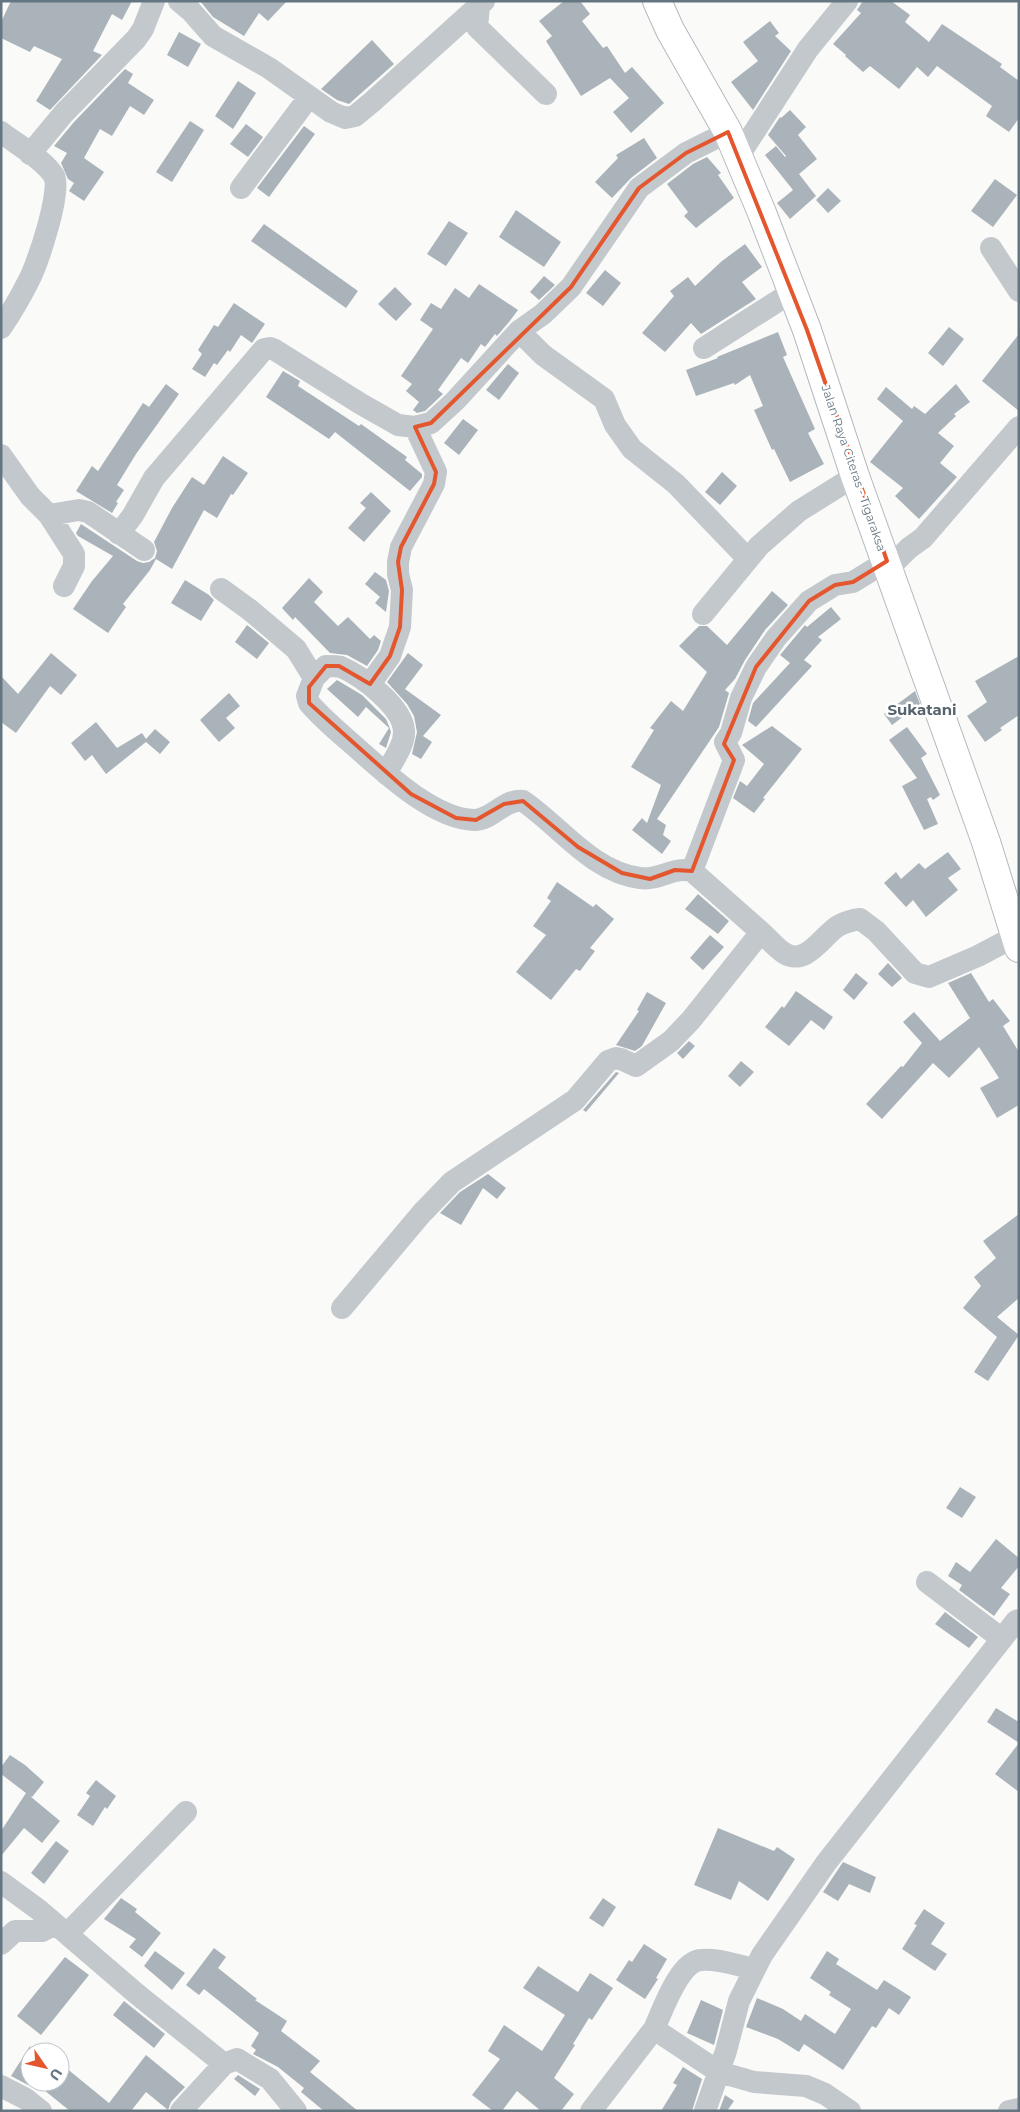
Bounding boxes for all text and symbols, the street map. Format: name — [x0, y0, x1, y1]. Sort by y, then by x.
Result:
street label: Jalan Raya Citeras - Tigaraksa — [818, 382, 890, 553]
district label: Sukatani — [887, 700, 957, 719]
north arrow — [20, 2042, 70, 2092]
text: U — [45, 2065, 66, 2084]

